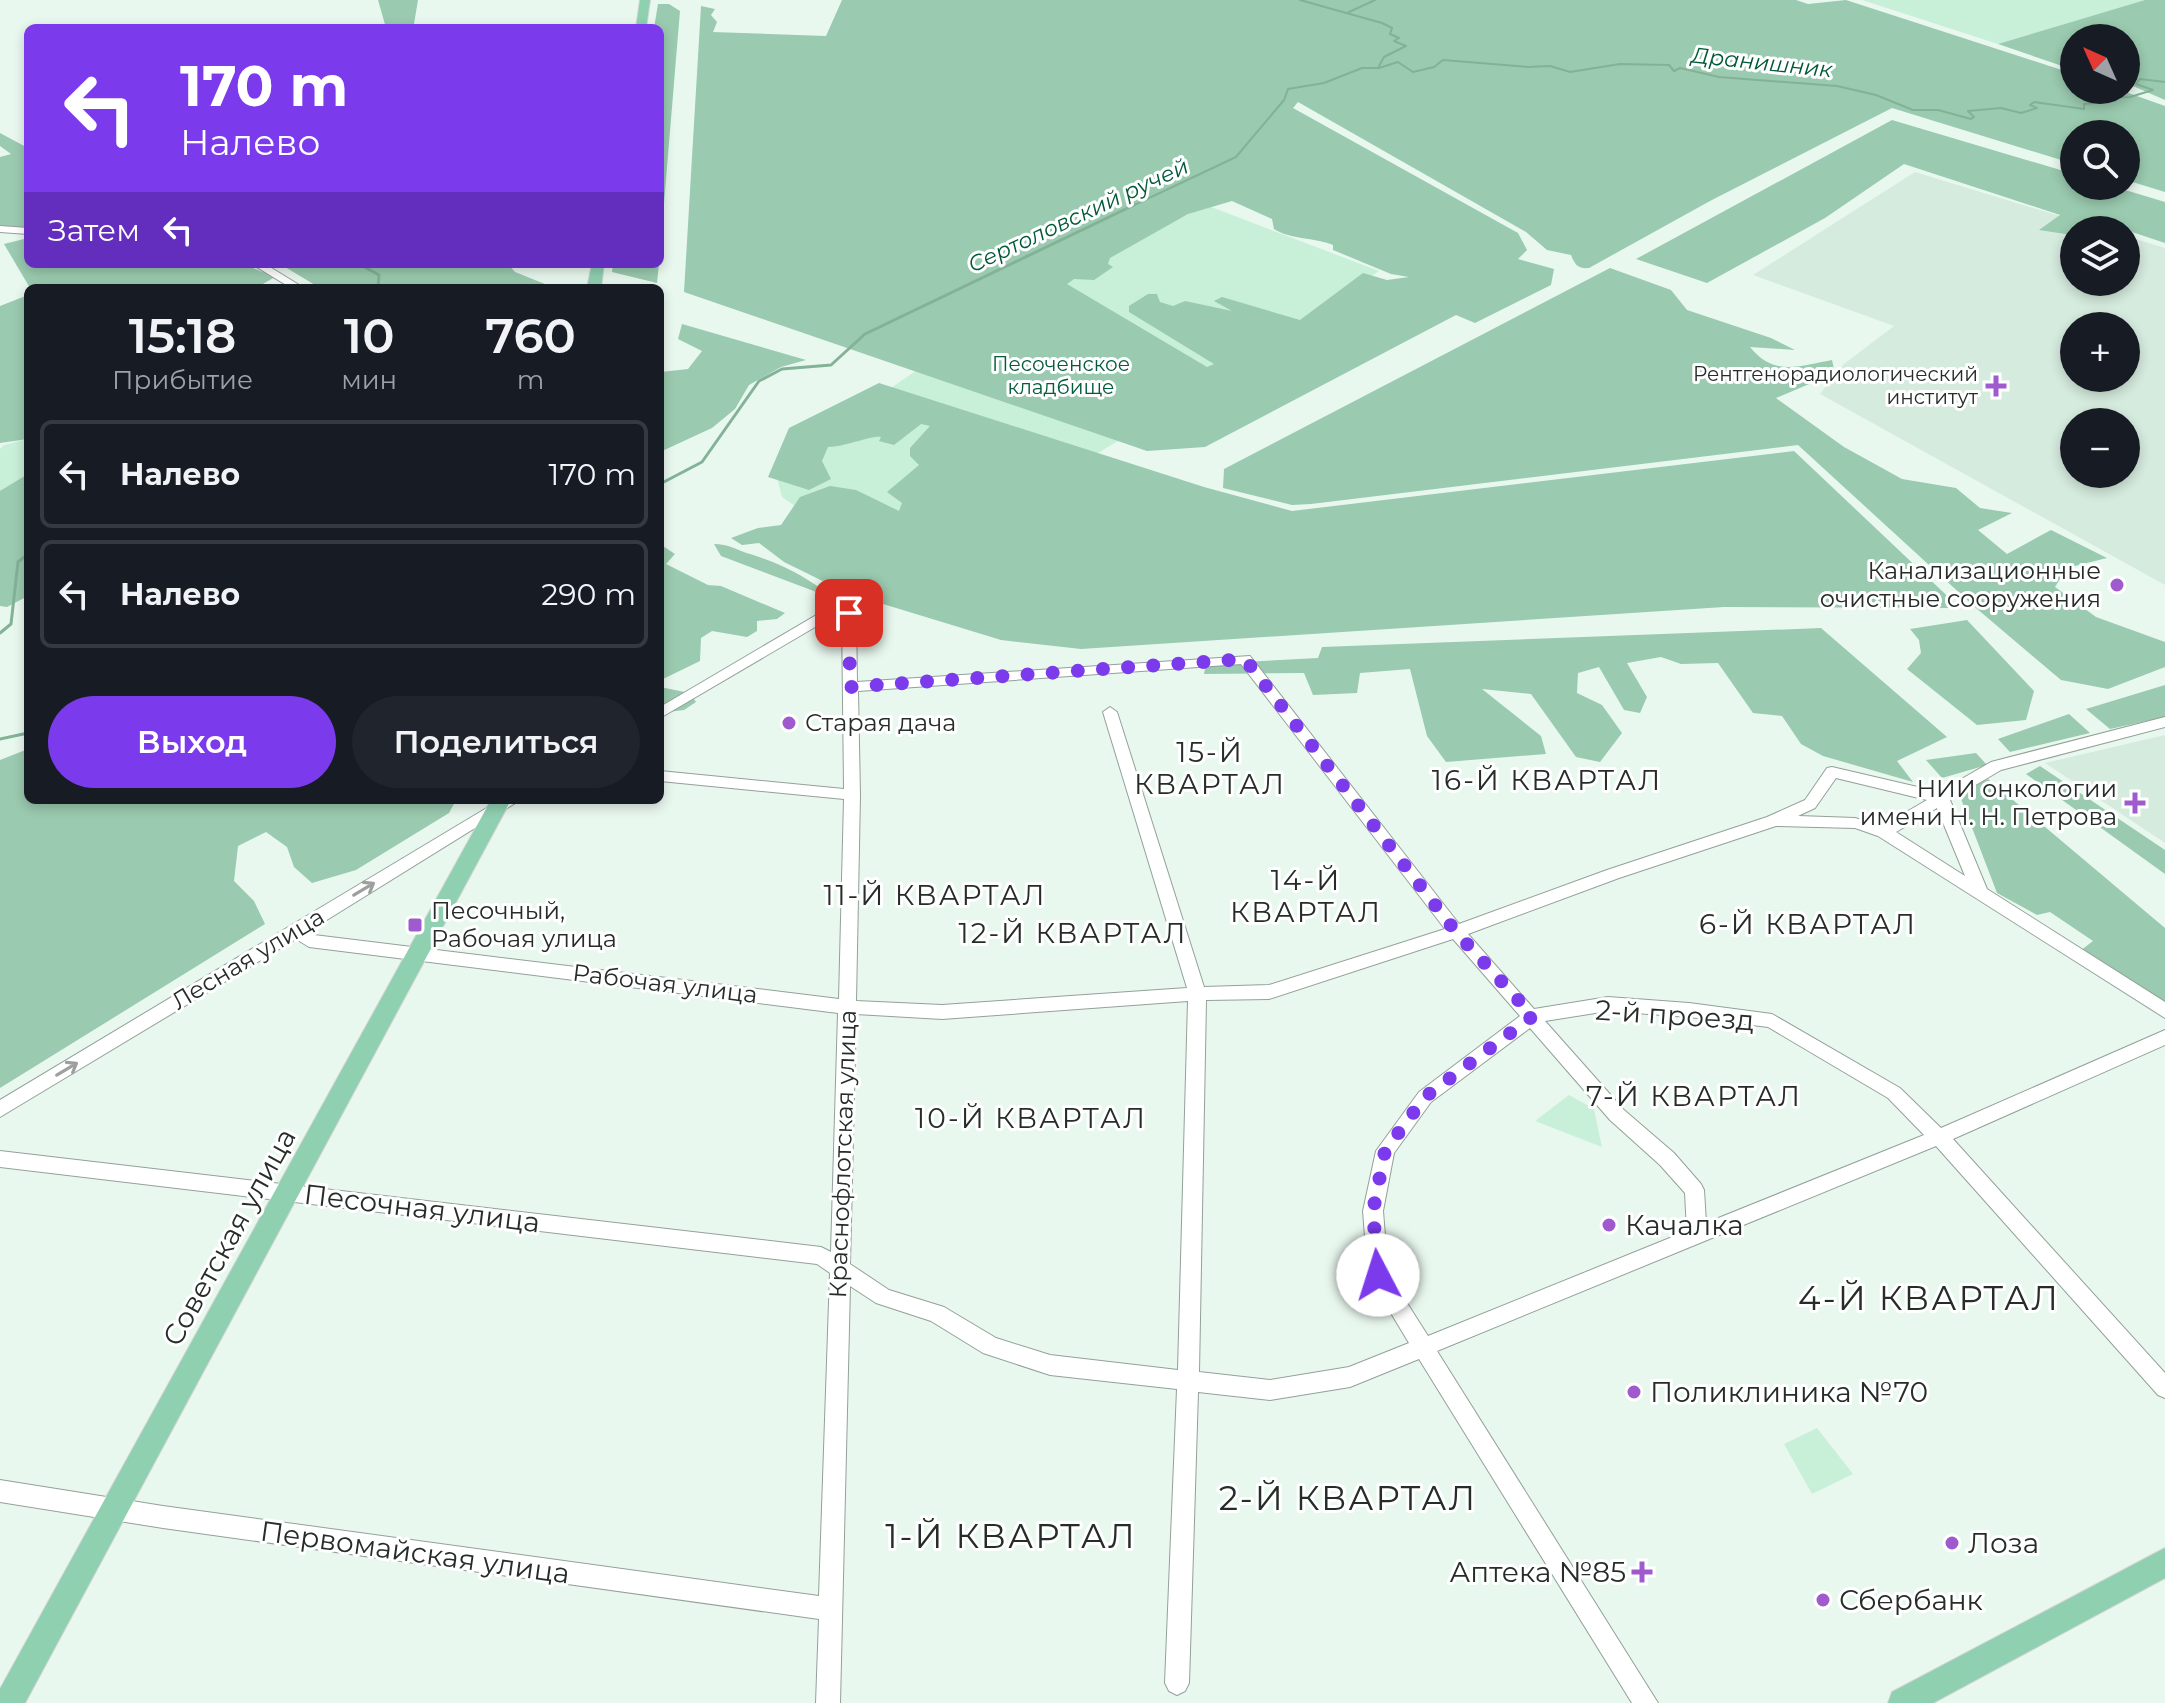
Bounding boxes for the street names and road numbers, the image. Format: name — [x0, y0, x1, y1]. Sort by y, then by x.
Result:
street label: Лесная улица — [166, 902, 329, 1016]
street label: Рабочая улица — [571, 958, 759, 1009]
street label: 2-й проезд — [1594, 992, 1756, 1038]
street label: Краснофлотская улица — [823, 1009, 862, 1299]
street label: Советская улица — [155, 1122, 303, 1352]
street label: Песочная улица — [302, 1177, 542, 1239]
street label: Первомайская улица — [258, 1513, 572, 1591]

